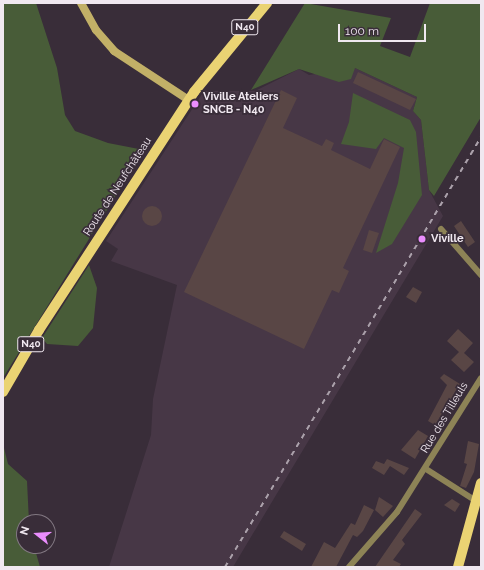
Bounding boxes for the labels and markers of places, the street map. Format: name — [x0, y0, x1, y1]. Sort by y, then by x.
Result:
place label: Viville Ateliers SNCB - N40 — [203, 91, 279, 117]
marker: Viville Ateliers SNCB - N40 — [190, 99, 200, 109]
place label: Viville — [431, 232, 464, 246]
marker: Viville — [416, 233, 428, 245]

